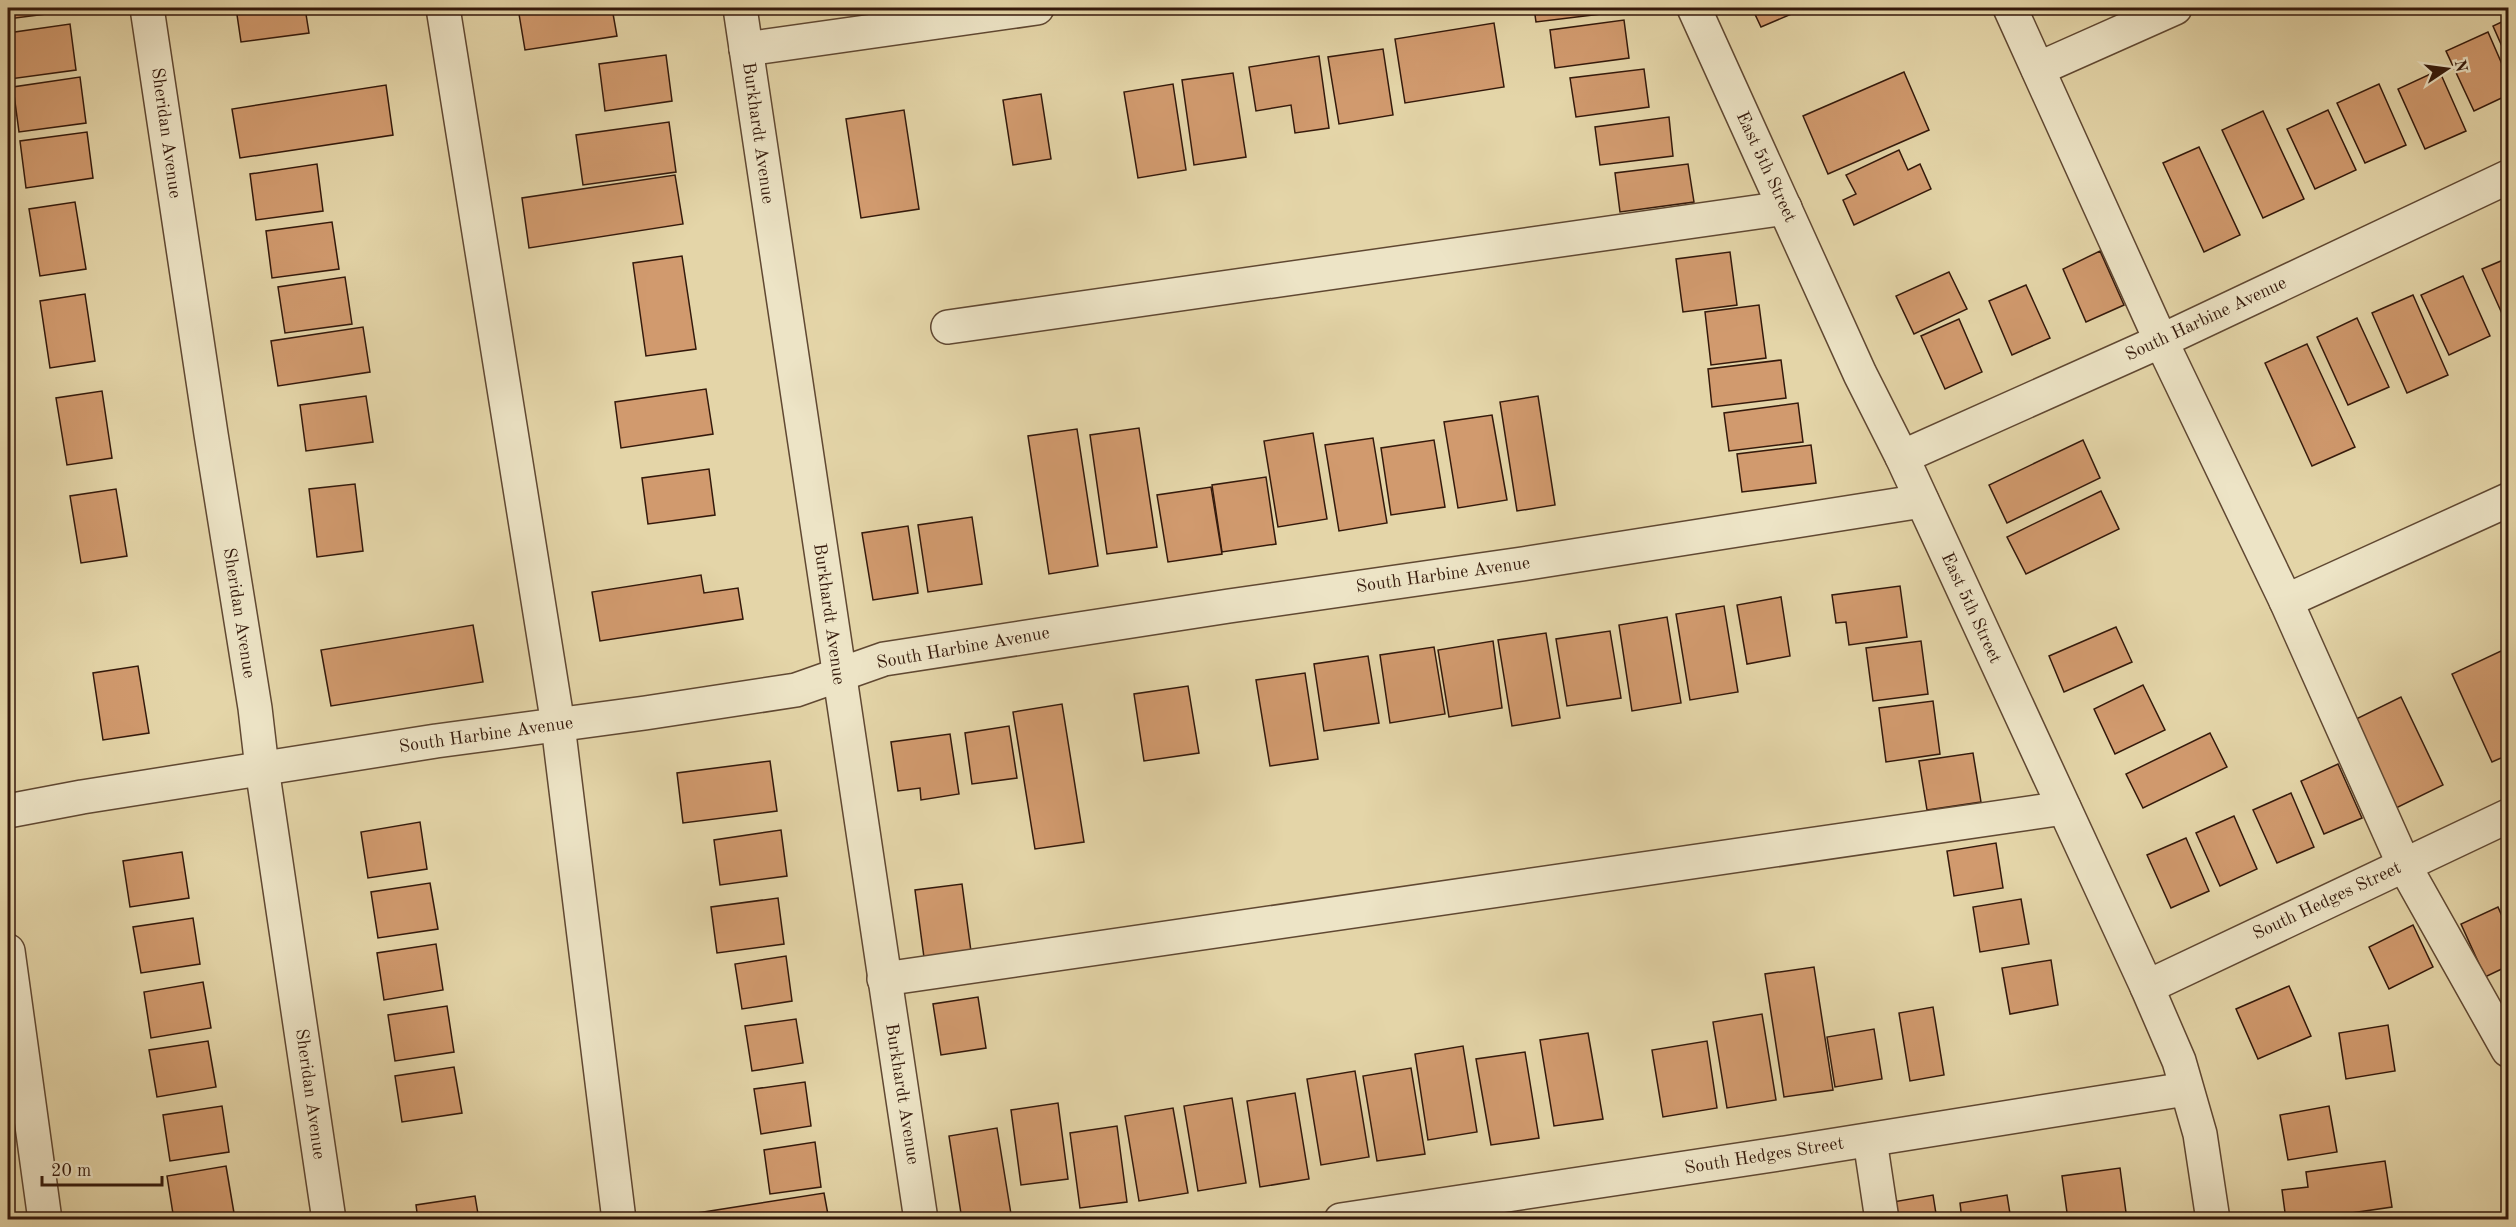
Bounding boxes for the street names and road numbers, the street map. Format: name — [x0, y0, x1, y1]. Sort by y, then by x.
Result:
street label: Burkhardt Avenue — [739, 61, 777, 205]
street label: Sheridan Avenue — [148, 67, 184, 199]
street label: East 5th Street — [1733, 109, 1799, 225]
street label: South Harbine Avenue — [2123, 274, 2289, 364]
street label: Burkhardt Avenue — [810, 542, 848, 686]
street label: Sheridan Avenue — [220, 547, 258, 679]
street label: East 5th Street — [1938, 550, 2004, 666]
street label: South Harbine Avenue — [1355, 554, 1531, 596]
street label: South Harbine Avenue — [875, 624, 1051, 672]
street label: South Harbine Avenue — [398, 714, 574, 756]
street label: South Hedges Street — [2250, 859, 2404, 943]
street label: Burkhardt Avenue — [882, 1022, 922, 1166]
street label: Sheridan Avenue — [292, 1028, 328, 1160]
street label: South Hedges Street — [1683, 1134, 1845, 1178]

